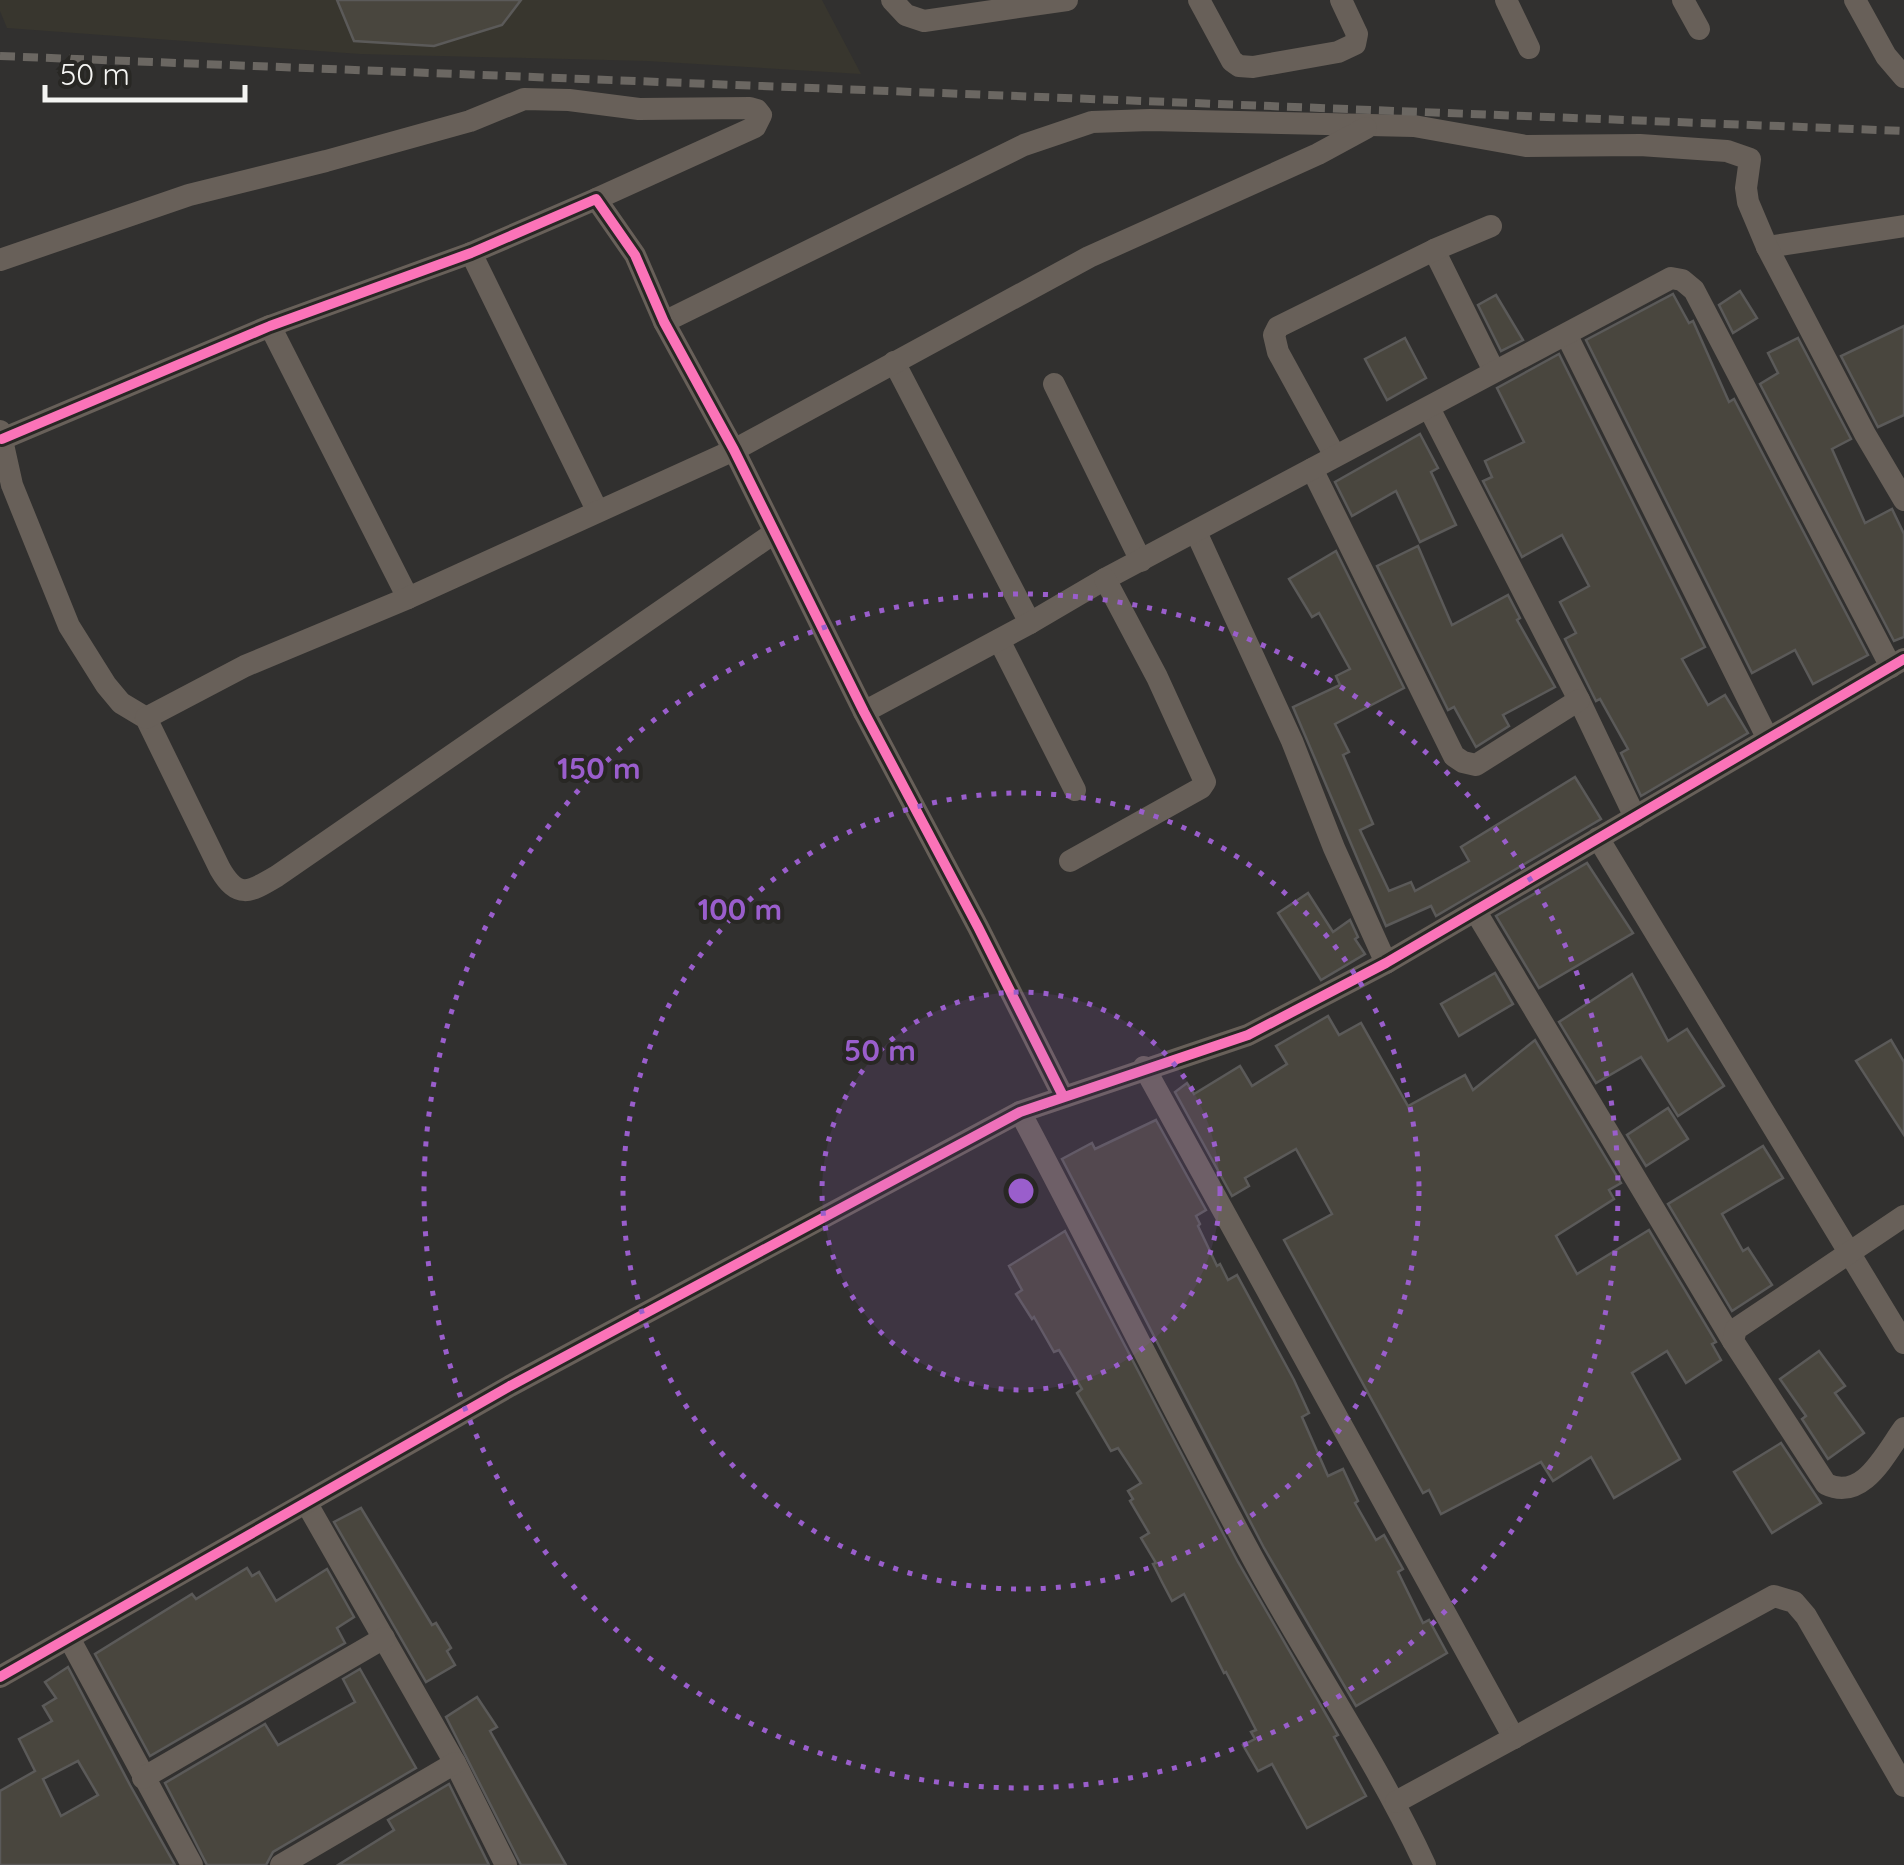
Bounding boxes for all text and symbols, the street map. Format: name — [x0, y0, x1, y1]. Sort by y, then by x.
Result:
scale bar — [45, 40, 245, 102]
text: 50 m — [60, 55, 130, 93]
text: 150 m — [557, 749, 641, 787]
text: 100 m — [698, 890, 782, 928]
text: 50 m — [844, 1031, 916, 1069]
centre of rings — [1003, 1173, 1039, 1209]

